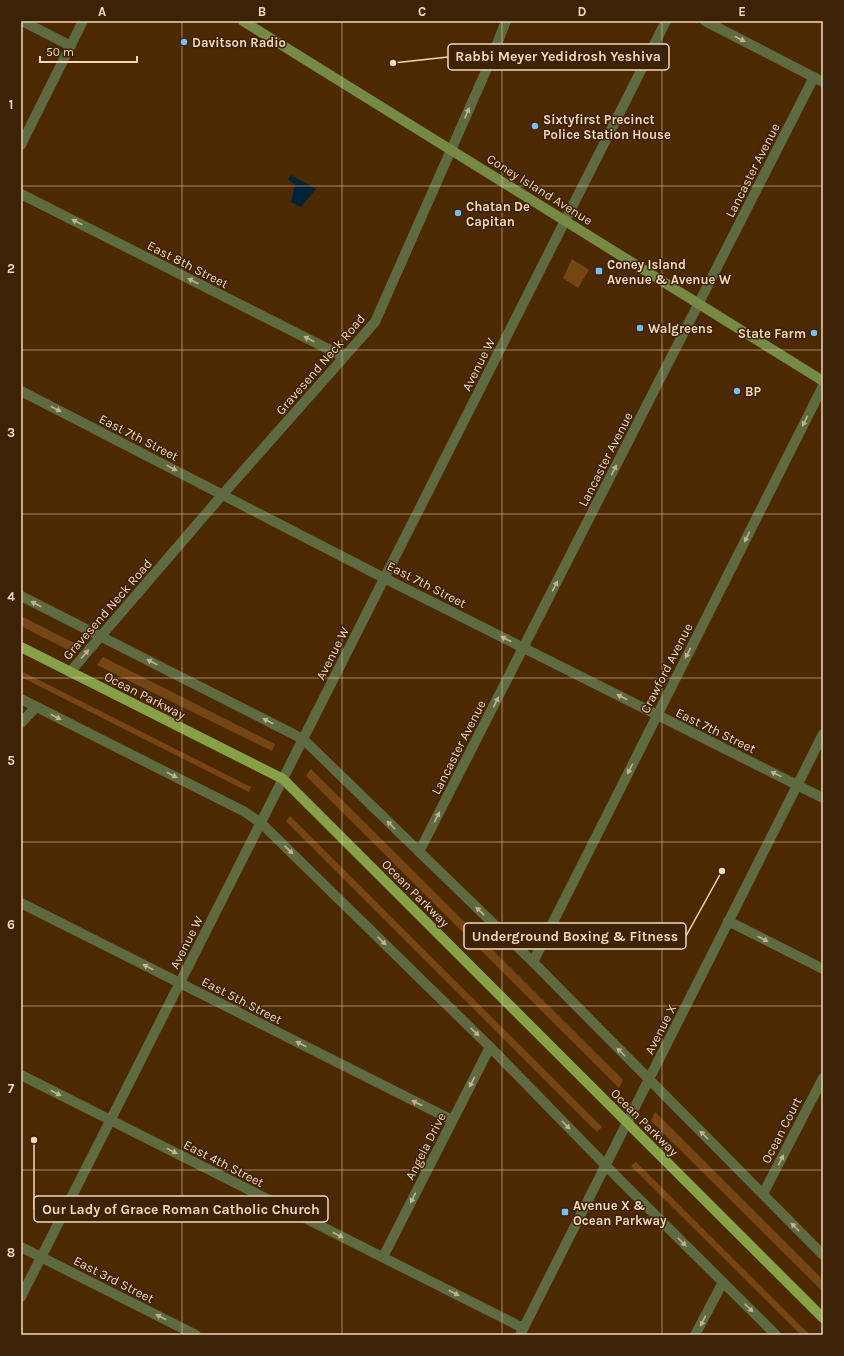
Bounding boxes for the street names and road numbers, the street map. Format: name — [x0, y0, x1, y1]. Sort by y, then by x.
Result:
street label: Lancaster Avenue — [722, 120, 783, 220]
street label: Coney Island Avenue — [484, 151, 595, 228]
street label: East 8th Street — [145, 238, 231, 291]
street label: Gravesend Neck Road — [273, 311, 368, 418]
street label: Avenue W — [459, 335, 498, 393]
street label: Lancaster Avenue — [575, 409, 636, 509]
street label: East 7th Street — [97, 411, 181, 464]
street label: Gravesend Neck Road — [60, 556, 155, 663]
street label: East 7th Street — [385, 558, 469, 611]
street label: Crawford Avenue — [637, 620, 696, 716]
street label: Avenue W — [313, 624, 352, 682]
street label: Ocean Parkway — [102, 669, 188, 722]
street label: Lancaster Avenue — [428, 697, 489, 797]
street label: East 7th Street — [673, 705, 758, 756]
street label: Ocean Parkway — [379, 857, 452, 930]
street label: Avenue W — [167, 913, 206, 971]
street label: East 5th Street — [199, 974, 285, 1027]
street label: Avenue X — [641, 1002, 679, 1057]
street label: Ocean Parkway — [608, 1086, 681, 1159]
street label: Ocean Court — [758, 1094, 805, 1166]
street label: Angela Drive — [402, 1110, 449, 1182]
street label: East 4th Street — [181, 1137, 266, 1190]
street label: East 3rd Street — [71, 1253, 157, 1306]

